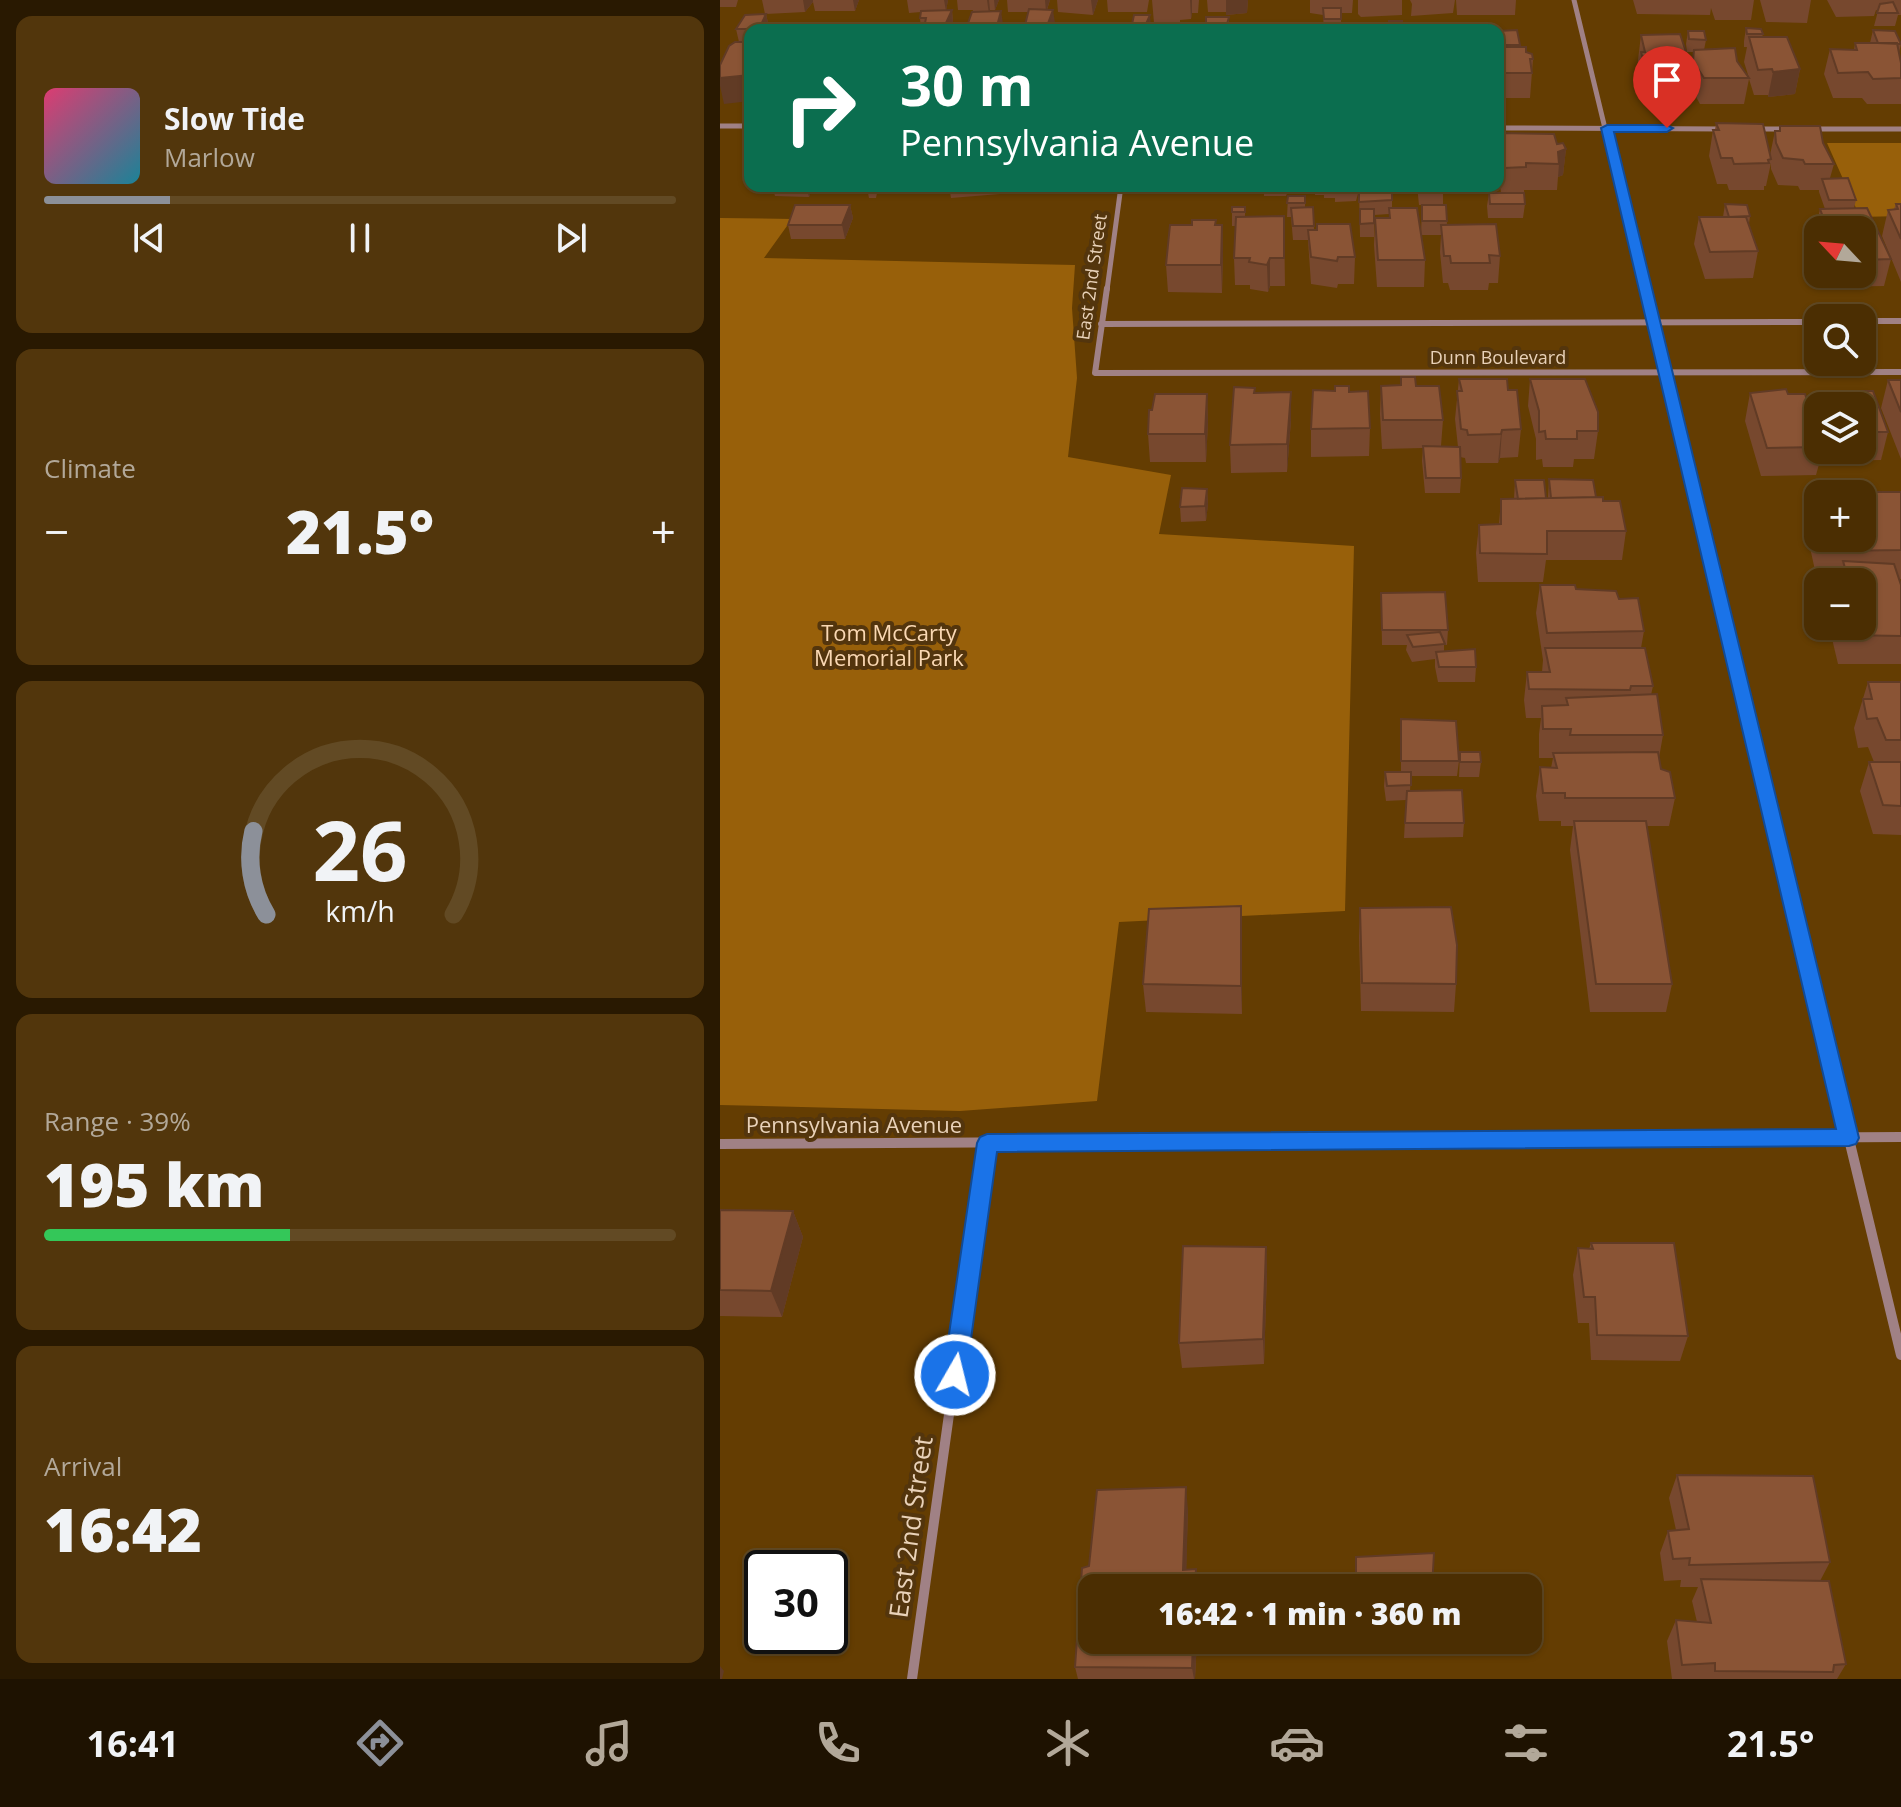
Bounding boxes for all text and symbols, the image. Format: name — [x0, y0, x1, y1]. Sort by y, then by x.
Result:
text: 30 m — [900, 46, 1034, 122]
pin — [1633, 46, 1701, 128]
icon: right — [768, 56, 872, 160]
icon: arrive — [1645, 58, 1689, 102]
text: Slow Tide — [164, 98, 305, 139]
text: Pennsylvania Avenue — [900, 118, 1254, 167]
text: Marlow — [164, 139, 255, 175]
street label: East 2nd Street — [1070, 212, 1112, 341]
icon: previous — [127, 216, 171, 260]
icon: pause — [338, 216, 382, 260]
icon: next — [549, 216, 593, 260]
north arrow — [1804, 216, 1876, 288]
map controls — [1804, 216, 1876, 640]
button: search — [1804, 304, 1876, 376]
street label: Dunn Boulevard — [1430, 345, 1566, 369]
button: layers — [1804, 392, 1876, 464]
text: Climate — [44, 450, 136, 486]
button: + — [1804, 480, 1876, 552]
text: 21.5° — [286, 490, 434, 572]
text: − — [44, 501, 69, 561]
text: + — [651, 501, 676, 561]
button: − — [1804, 568, 1876, 640]
park label: Tom McCarty Memorial Park — [814, 617, 964, 672]
text: 26 — [312, 792, 408, 905]
text: km/h — [325, 892, 395, 931]
text: Range · 39% — [44, 1103, 191, 1139]
street label: Pennsylvania Avenue — [746, 1109, 962, 1139]
text: 195 km — [44, 1143, 265, 1225]
position arrow — [913, 1333, 997, 1417]
street label: East 2nd Street — [879, 1434, 941, 1620]
text: Arrival — [44, 1448, 122, 1484]
text: 16:42 — [44, 1488, 202, 1570]
speed limit sign: 30 — [744, 1550, 848, 1654]
text: 16:42 · 1 min · 360 m — [1158, 1593, 1462, 1634]
icon: directions — [352, 1715, 408, 1771]
icon: music — [581, 1715, 637, 1771]
icon: phone — [810, 1715, 866, 1771]
icon: climate — [1040, 1715, 1096, 1771]
icon: car — [1269, 1715, 1325, 1771]
icon: filters — [1498, 1715, 1554, 1771]
text: 16:41 — [87, 1719, 179, 1768]
text: 21.5° — [1727, 1719, 1814, 1768]

